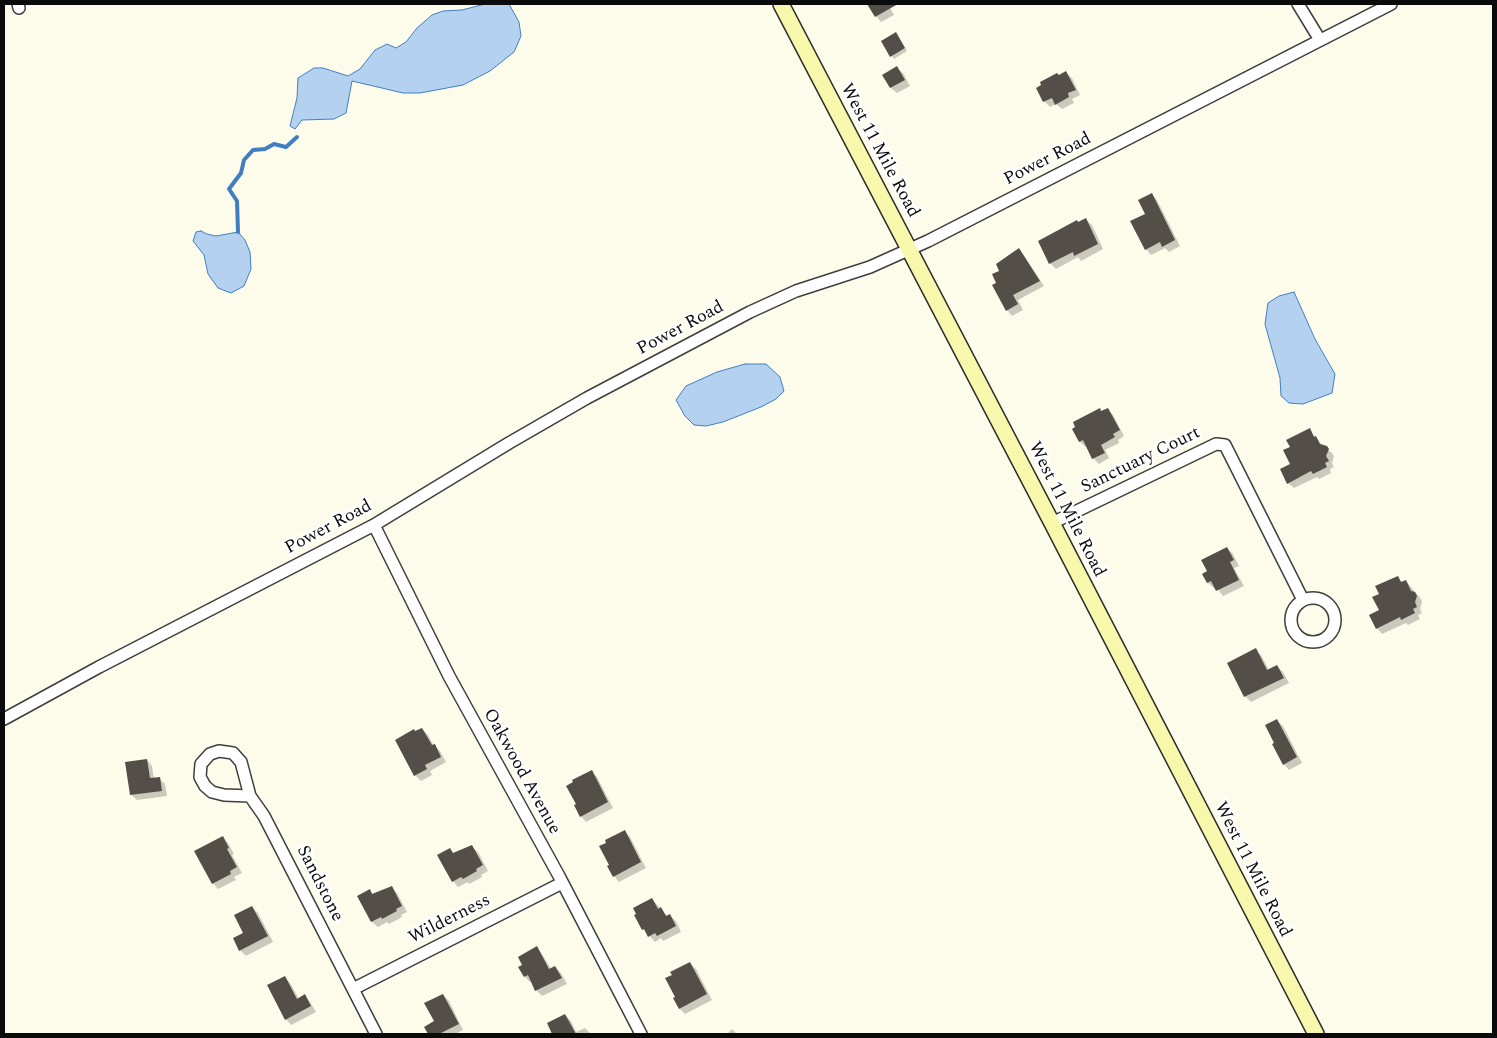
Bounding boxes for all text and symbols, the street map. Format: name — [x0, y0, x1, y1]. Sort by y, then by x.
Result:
street label: West 11 Mile Road — [835, 80, 923, 222]
street label: Power Road — [1001, 129, 1095, 191]
street label: Power Road — [634, 297, 728, 361]
street label: Sanctuary Court — [1078, 423, 1204, 499]
street label: West 11 Mile Road — [1023, 439, 1109, 581]
street label: Power Road — [282, 496, 376, 560]
street label: Oakwood Avenue — [478, 705, 564, 839]
street label: West 11 Mile Road — [1209, 799, 1295, 941]
street label: Sandstone — [291, 843, 347, 925]
street label: Wilderness — [405, 890, 495, 950]

